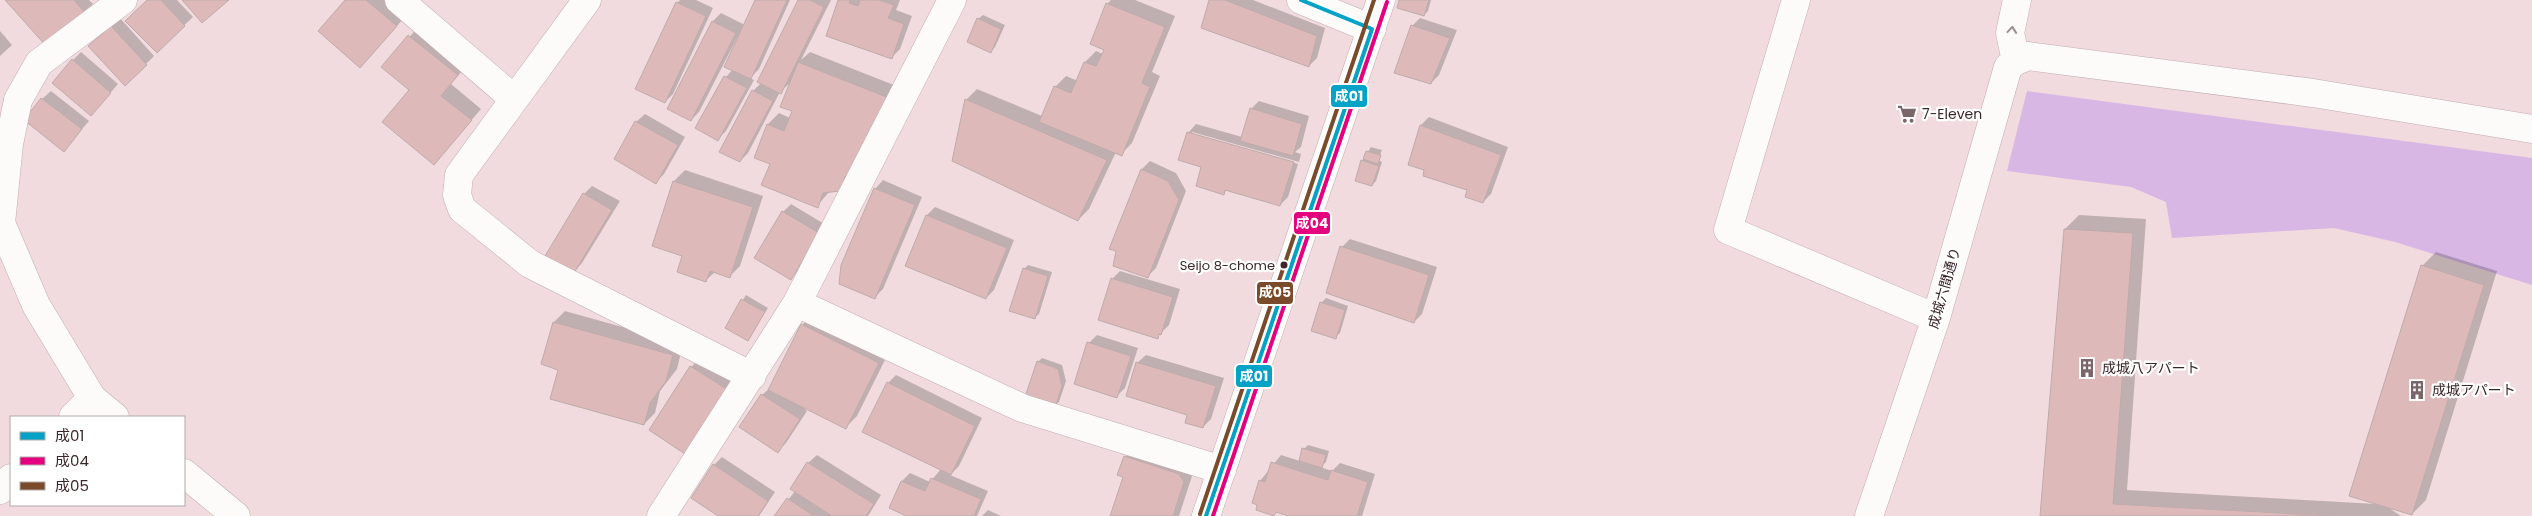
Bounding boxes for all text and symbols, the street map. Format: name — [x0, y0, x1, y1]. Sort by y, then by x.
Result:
one-way arrow — [2006, 26, 2017, 34]
line badge: 成01 — [1330, 84, 1368, 108]
text: 成01 — [1335, 86, 1363, 106]
supermarket icon: 7-Eleven — [1896, 103, 1918, 125]
place label: 7-Eleven — [1922, 104, 1982, 124]
line badge: 成04 — [1293, 211, 1331, 235]
text: 成04 — [1296, 213, 1328, 233]
street label: 成城六間通り — [1923, 245, 1965, 331]
place label: Seijo 8-chome — [1180, 256, 1275, 275]
marker: Seijo 8-chome — [1279, 260, 1289, 270]
line badge: 成05 — [1256, 281, 1294, 305]
text: 成05 — [1259, 282, 1291, 302]
building icon: 成城八アパート — [2076, 357, 2098, 379]
place label: 成城八アパート — [2102, 358, 2200, 378]
line badge: 成01 — [1235, 364, 1273, 388]
text: 成01 — [1240, 366, 1268, 386]
building icon: 成城アパート — [2406, 379, 2428, 401]
place label: 成城アパート — [2432, 380, 2516, 400]
legend — [10, 416, 185, 506]
text: 成01 — [55, 425, 84, 446]
text: 成04 — [55, 450, 89, 471]
text: 成05 — [55, 475, 89, 496]

